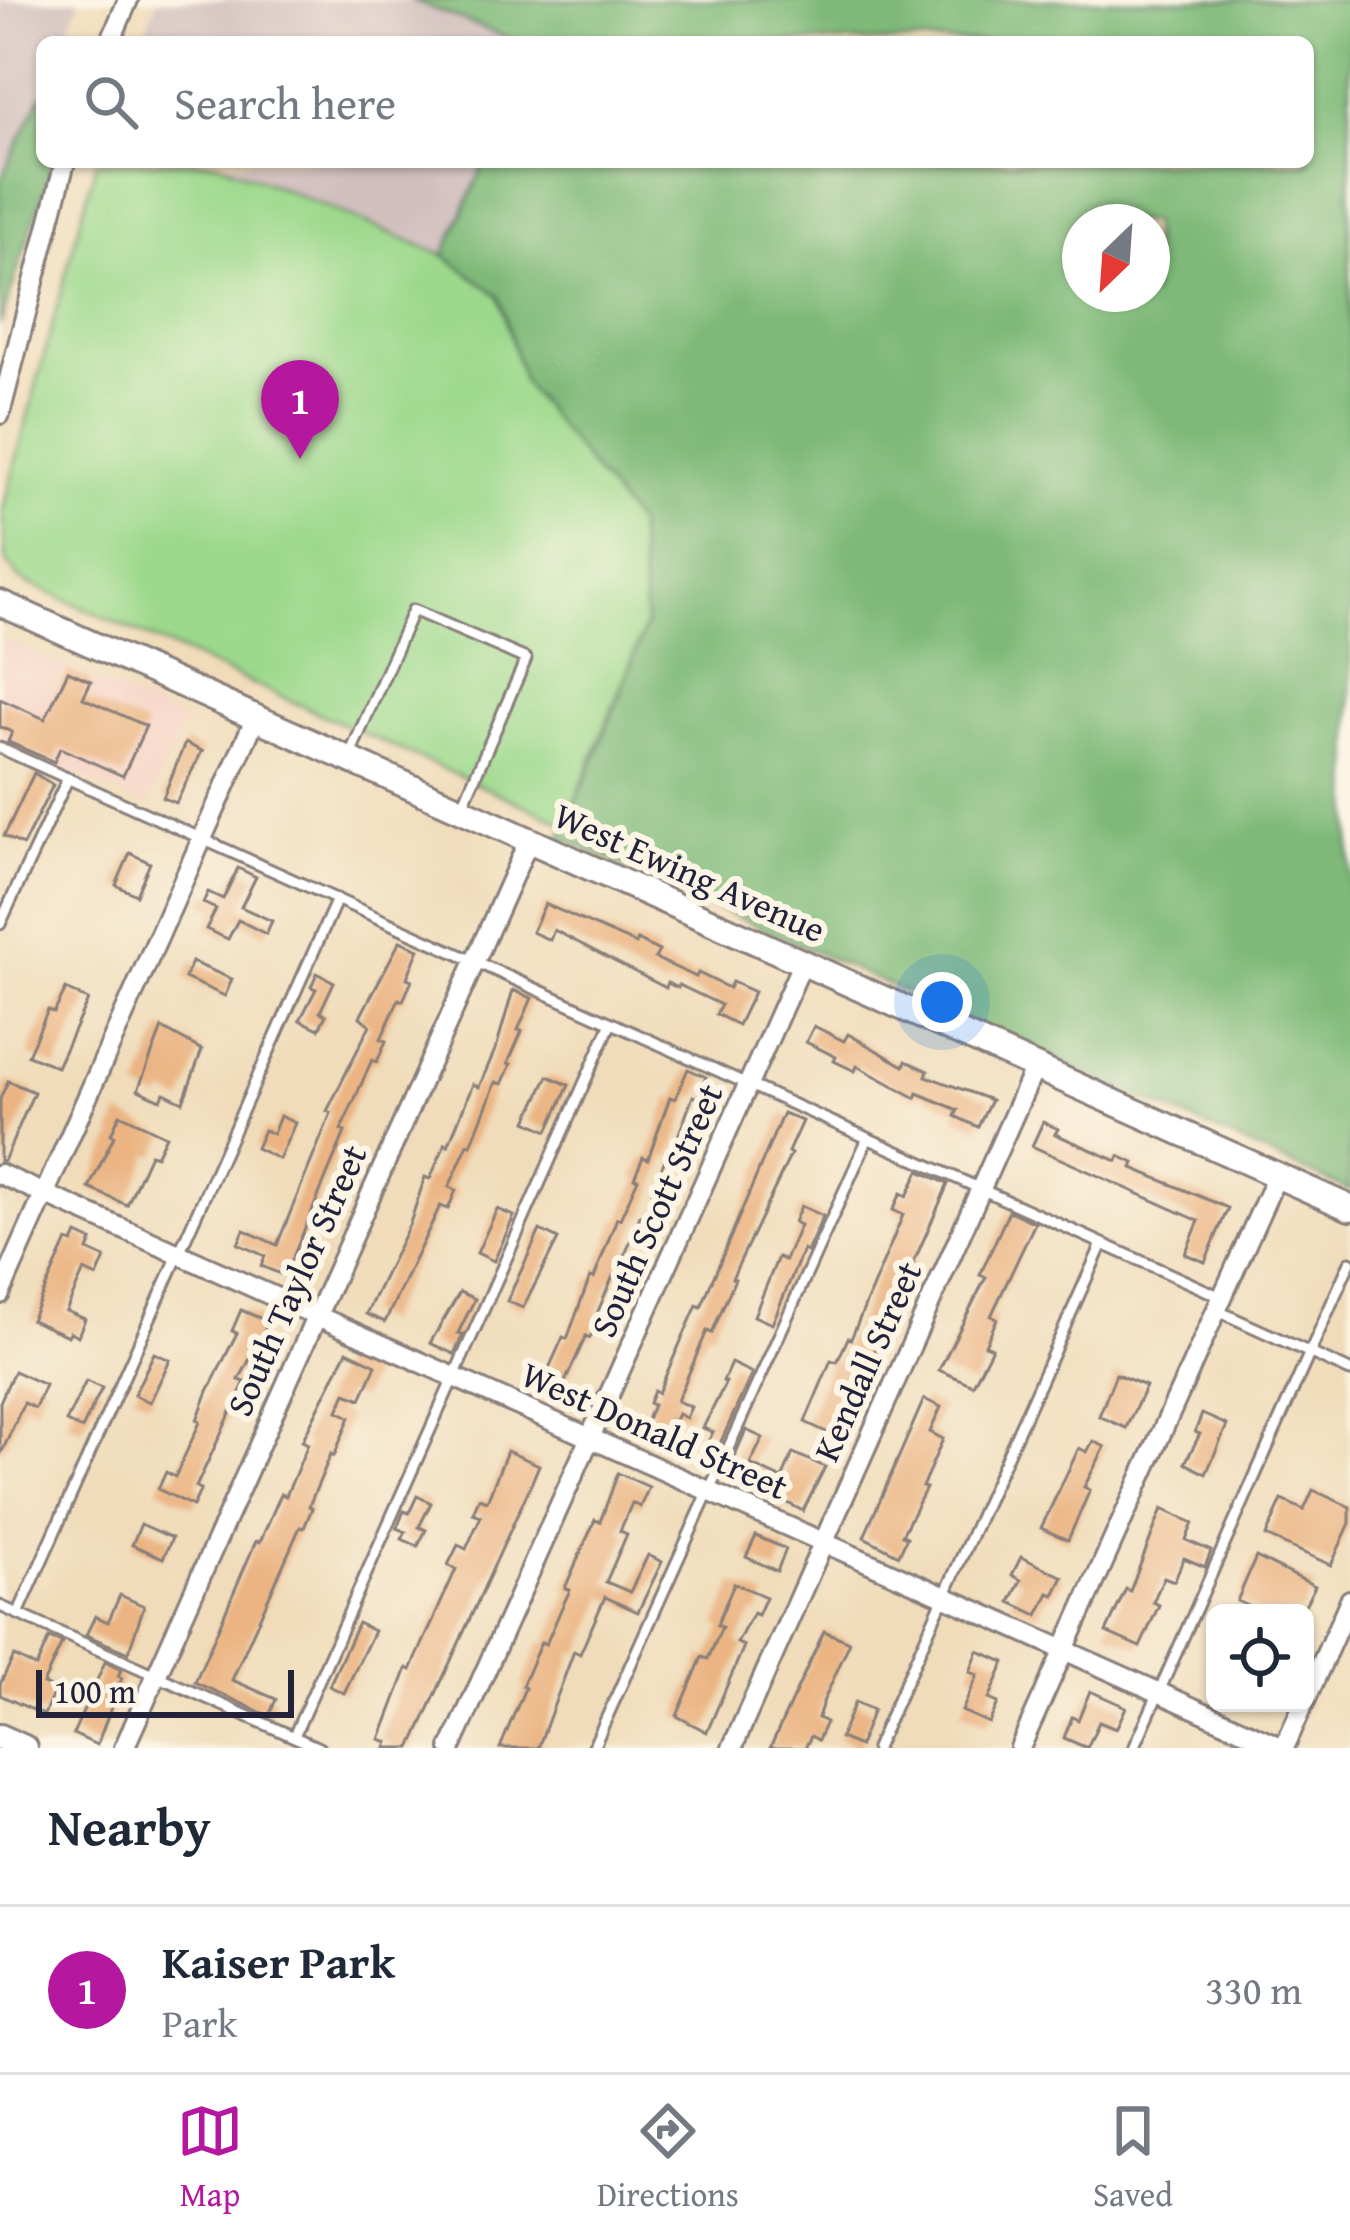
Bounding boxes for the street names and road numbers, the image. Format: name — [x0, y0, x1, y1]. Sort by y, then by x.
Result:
street label: West Ewing Avenue — [546, 788, 834, 955]
street label: South Scott Street — [576, 1074, 735, 1345]
street label: South Taylor Street — [212, 1135, 379, 1424]
street label: Kendall Street — [799, 1252, 934, 1469]
street label: West Donald Street — [513, 1347, 797, 1512]

